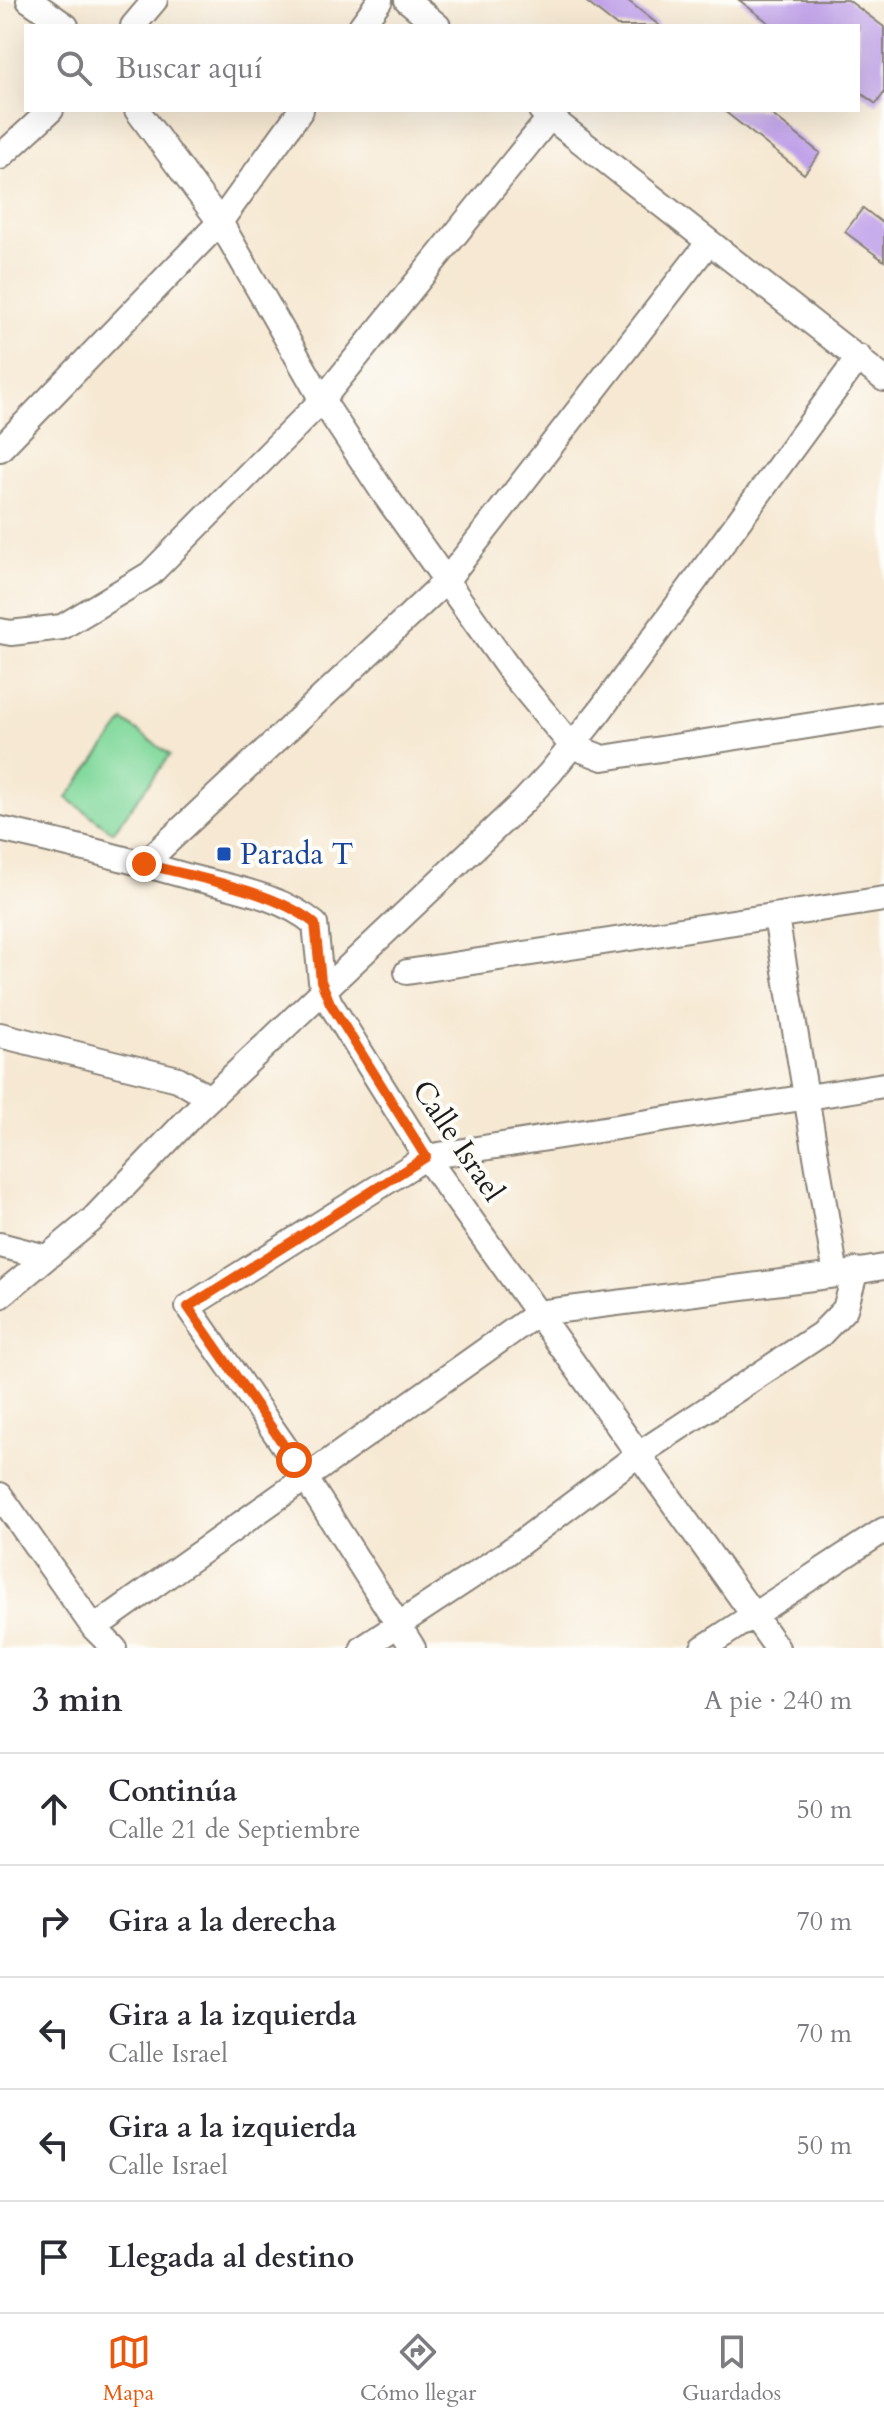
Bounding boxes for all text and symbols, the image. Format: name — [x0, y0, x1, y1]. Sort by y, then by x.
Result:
search box — [24, 24, 860, 112]
icon: search — [52, 46, 96, 90]
text: Buscar aquí — [116, 48, 262, 89]
place label: Parada T — [240, 834, 354, 875]
marker: Parada T — [215, 845, 233, 863]
route end — [126, 846, 162, 882]
street label: Calle Israel — [402, 1072, 514, 1210]
route start — [276, 1442, 312, 1478]
text: 3 min — [32, 1677, 123, 1723]
text: A pie · 240 m — [704, 1683, 852, 1718]
text: Continúa — [108, 1771, 238, 1812]
icon: ahead — [32, 1787, 76, 1831]
text: 50 m — [796, 1792, 852, 1827]
text: Calle 21 de Septiembre — [108, 1812, 361, 1847]
icon: right — [32, 1899, 76, 1943]
text: Gira a la derecha — [108, 1901, 337, 1942]
text: 70 m — [796, 1904, 852, 1939]
text: Gira a la izquierda — [108, 1995, 357, 2036]
icon: left — [32, 2011, 76, 2055]
text: 70 m — [796, 2016, 852, 2051]
text: Calle Israel — [108, 2036, 228, 2071]
text: Gira a la izquierda — [108, 2107, 357, 2148]
icon: left — [32, 2123, 76, 2167]
text: 50 m — [796, 2128, 852, 2163]
text: Calle Israel — [108, 2148, 228, 2183]
icon: arrive — [32, 2235, 76, 2279]
text: Llegada al destino — [108, 2237, 354, 2278]
tab: Mapa — [103, 2330, 154, 2408]
tab: Cómo llegar — [360, 2330, 476, 2408]
tab: Guardados — [682, 2330, 781, 2408]

